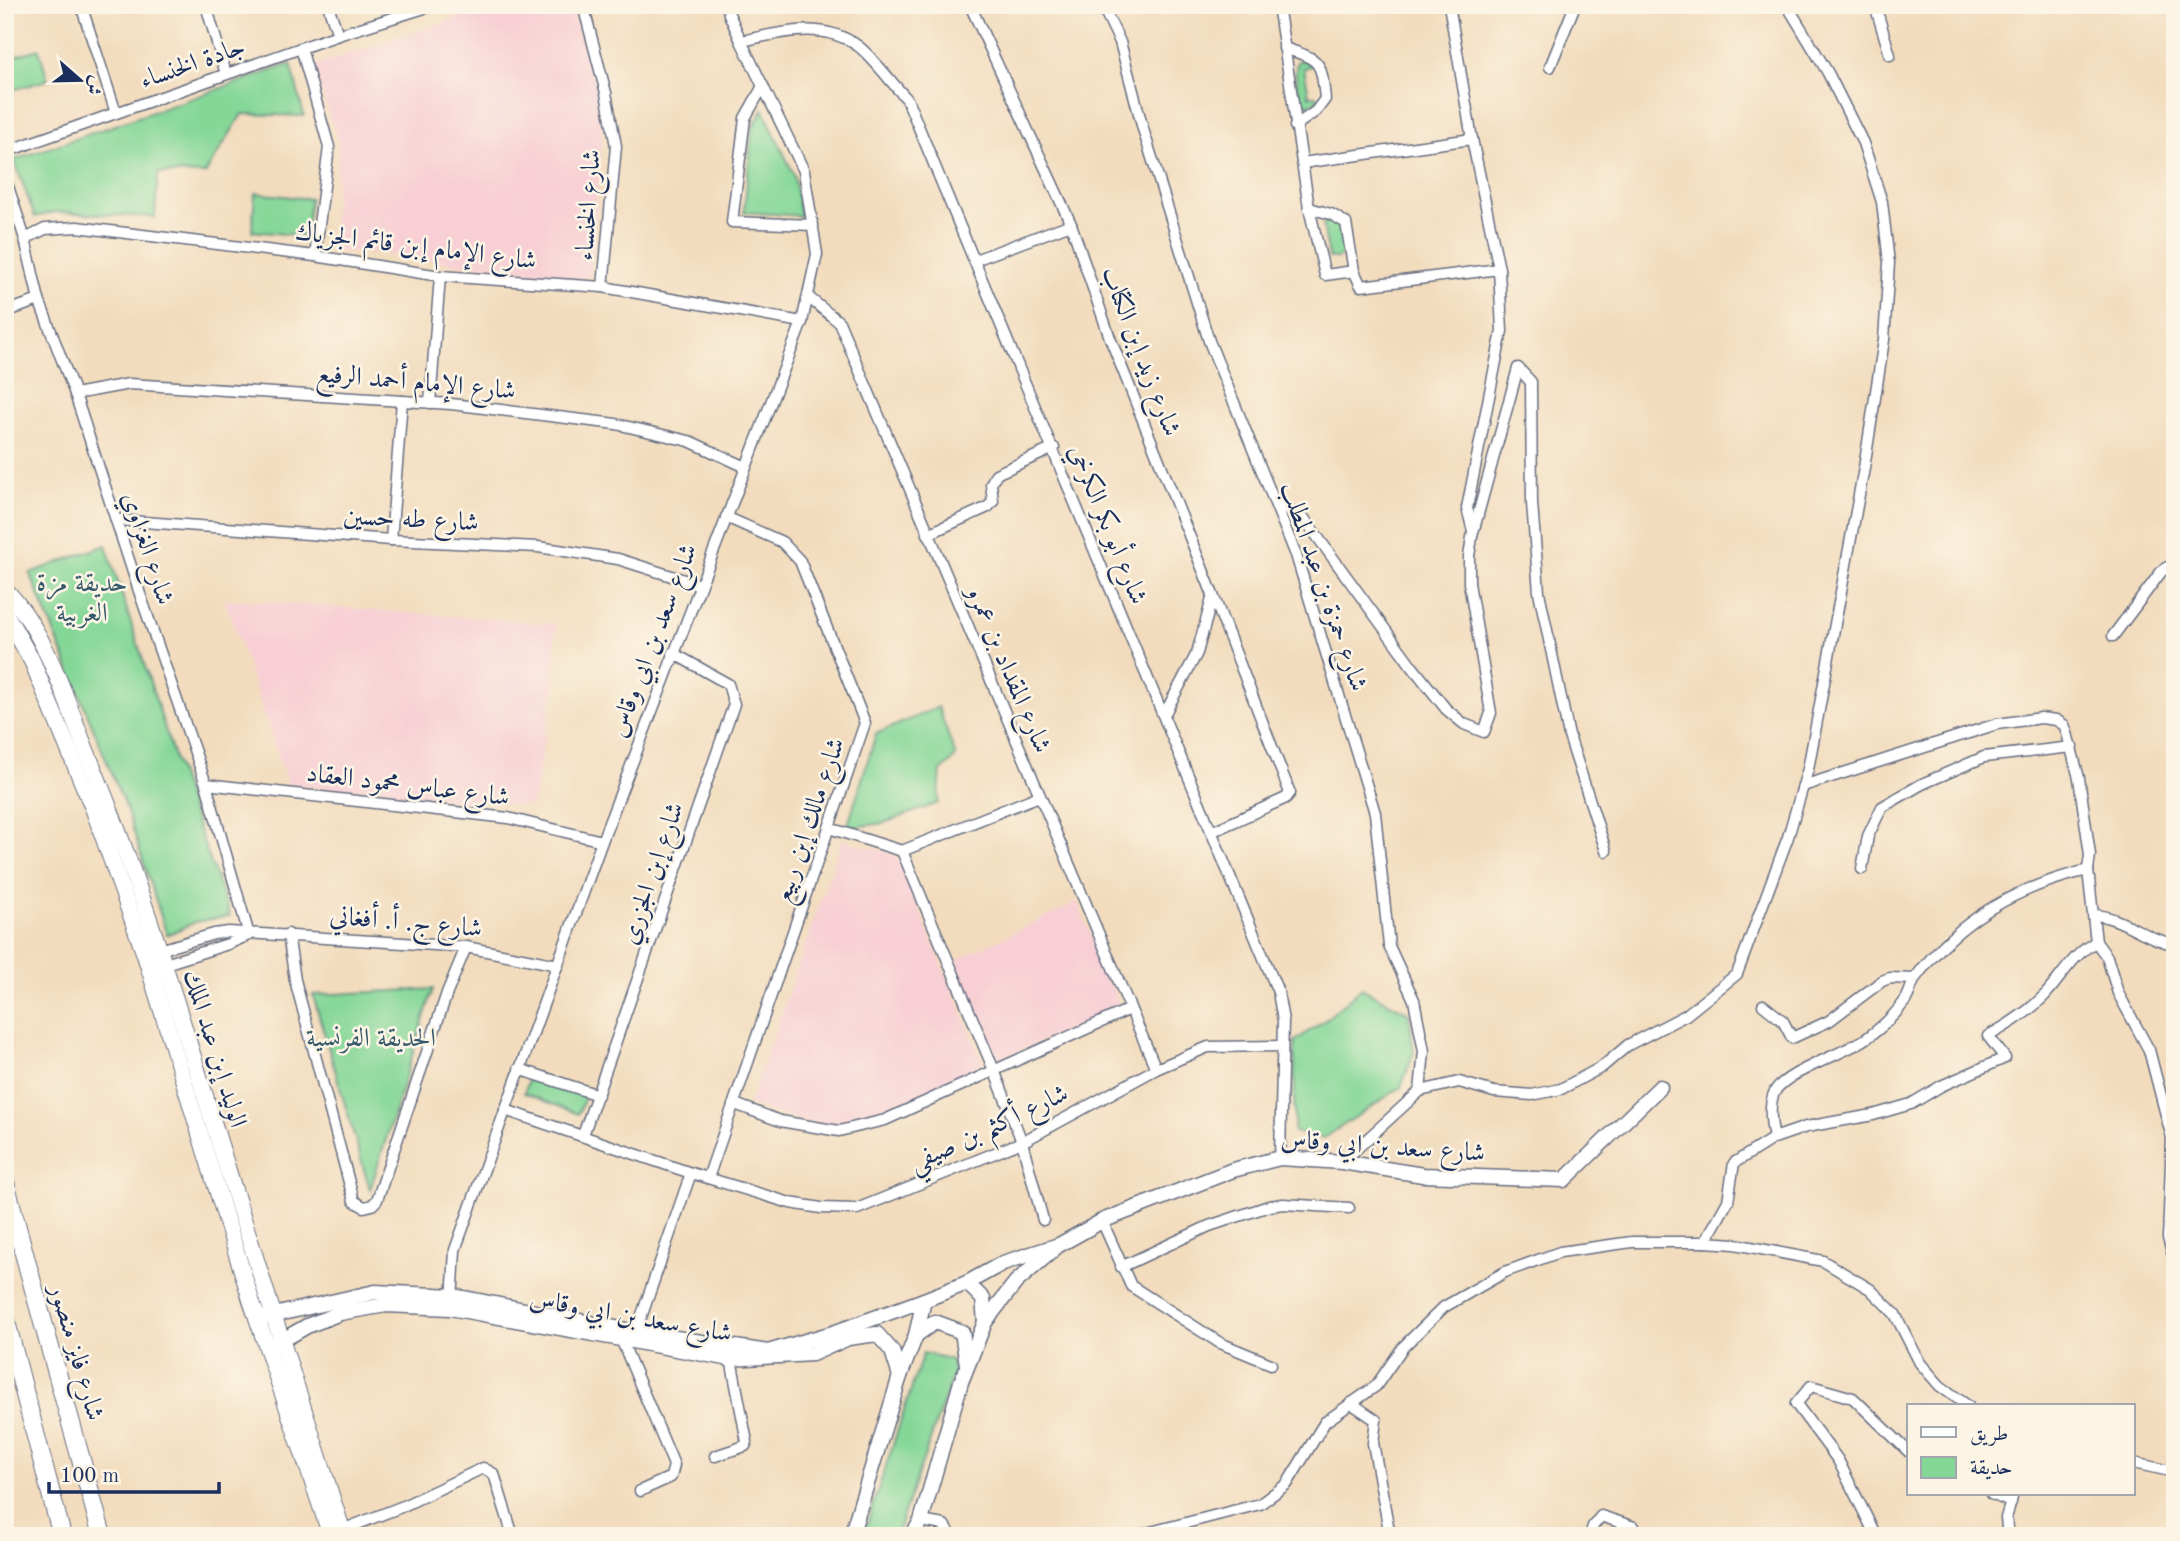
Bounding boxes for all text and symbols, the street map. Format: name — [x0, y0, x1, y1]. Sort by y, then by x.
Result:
street label: جادة الخنساء — [137, 34, 249, 94]
north arrow — [46, 46, 116, 116]
text: ش — [81, 73, 106, 97]
street label: شارع الخنساء — [572, 149, 613, 262]
street label: شارع الإمام إبن قائم الجزياك — [293, 218, 538, 283]
street label: شارع زيد إبن الكتاب — [1089, 263, 1184, 443]
street label: شارع الإمام أحمد الرفيع — [314, 355, 517, 414]
street label: شارع أبو بكر الكرخي — [1057, 439, 1157, 611]
street label: شارع حمزة بن عبد المطلب — [1268, 479, 1371, 697]
street label: شارع الغزاوي — [110, 489, 178, 610]
street label: شارع طه حسين — [342, 503, 479, 544]
street label: شارع سعد بن ابي وقاس — [605, 540, 709, 743]
park label: حديقة مزة الغربية — [37, 571, 127, 629]
street label: شارع المقداد بن عمرو — [954, 580, 1055, 760]
street label: شارع مالك إبن ربيع — [770, 735, 859, 909]
street label: شارع عباس محمود العقاد — [304, 761, 511, 818]
street label: شارع إبن الجزري — [616, 799, 696, 950]
street label: شارع ج. أ. أفغاني — [328, 897, 484, 952]
street label: الوليد إبن عبد الملك — [176, 967, 250, 1131]
park label: الحديقة الفرنسية — [306, 1026, 436, 1054]
street label: شارع أكثم بن صيفي — [903, 1075, 1077, 1187]
street label: شارع سعد بن ابي وقاس — [1279, 1127, 1486, 1174]
street label: شارع فايز منصور — [37, 1279, 108, 1425]
street label: شارع سعد بن ابي وقاس — [526, 1286, 734, 1354]
legend — [1907, 1404, 2134, 1496]
text: طريق — [1970, 1424, 2008, 1446]
scale bar — [49, 1450, 219, 1494]
text: حديقة — [1970, 1458, 2013, 1480]
text: 100 m — [60, 1466, 119, 1487]

